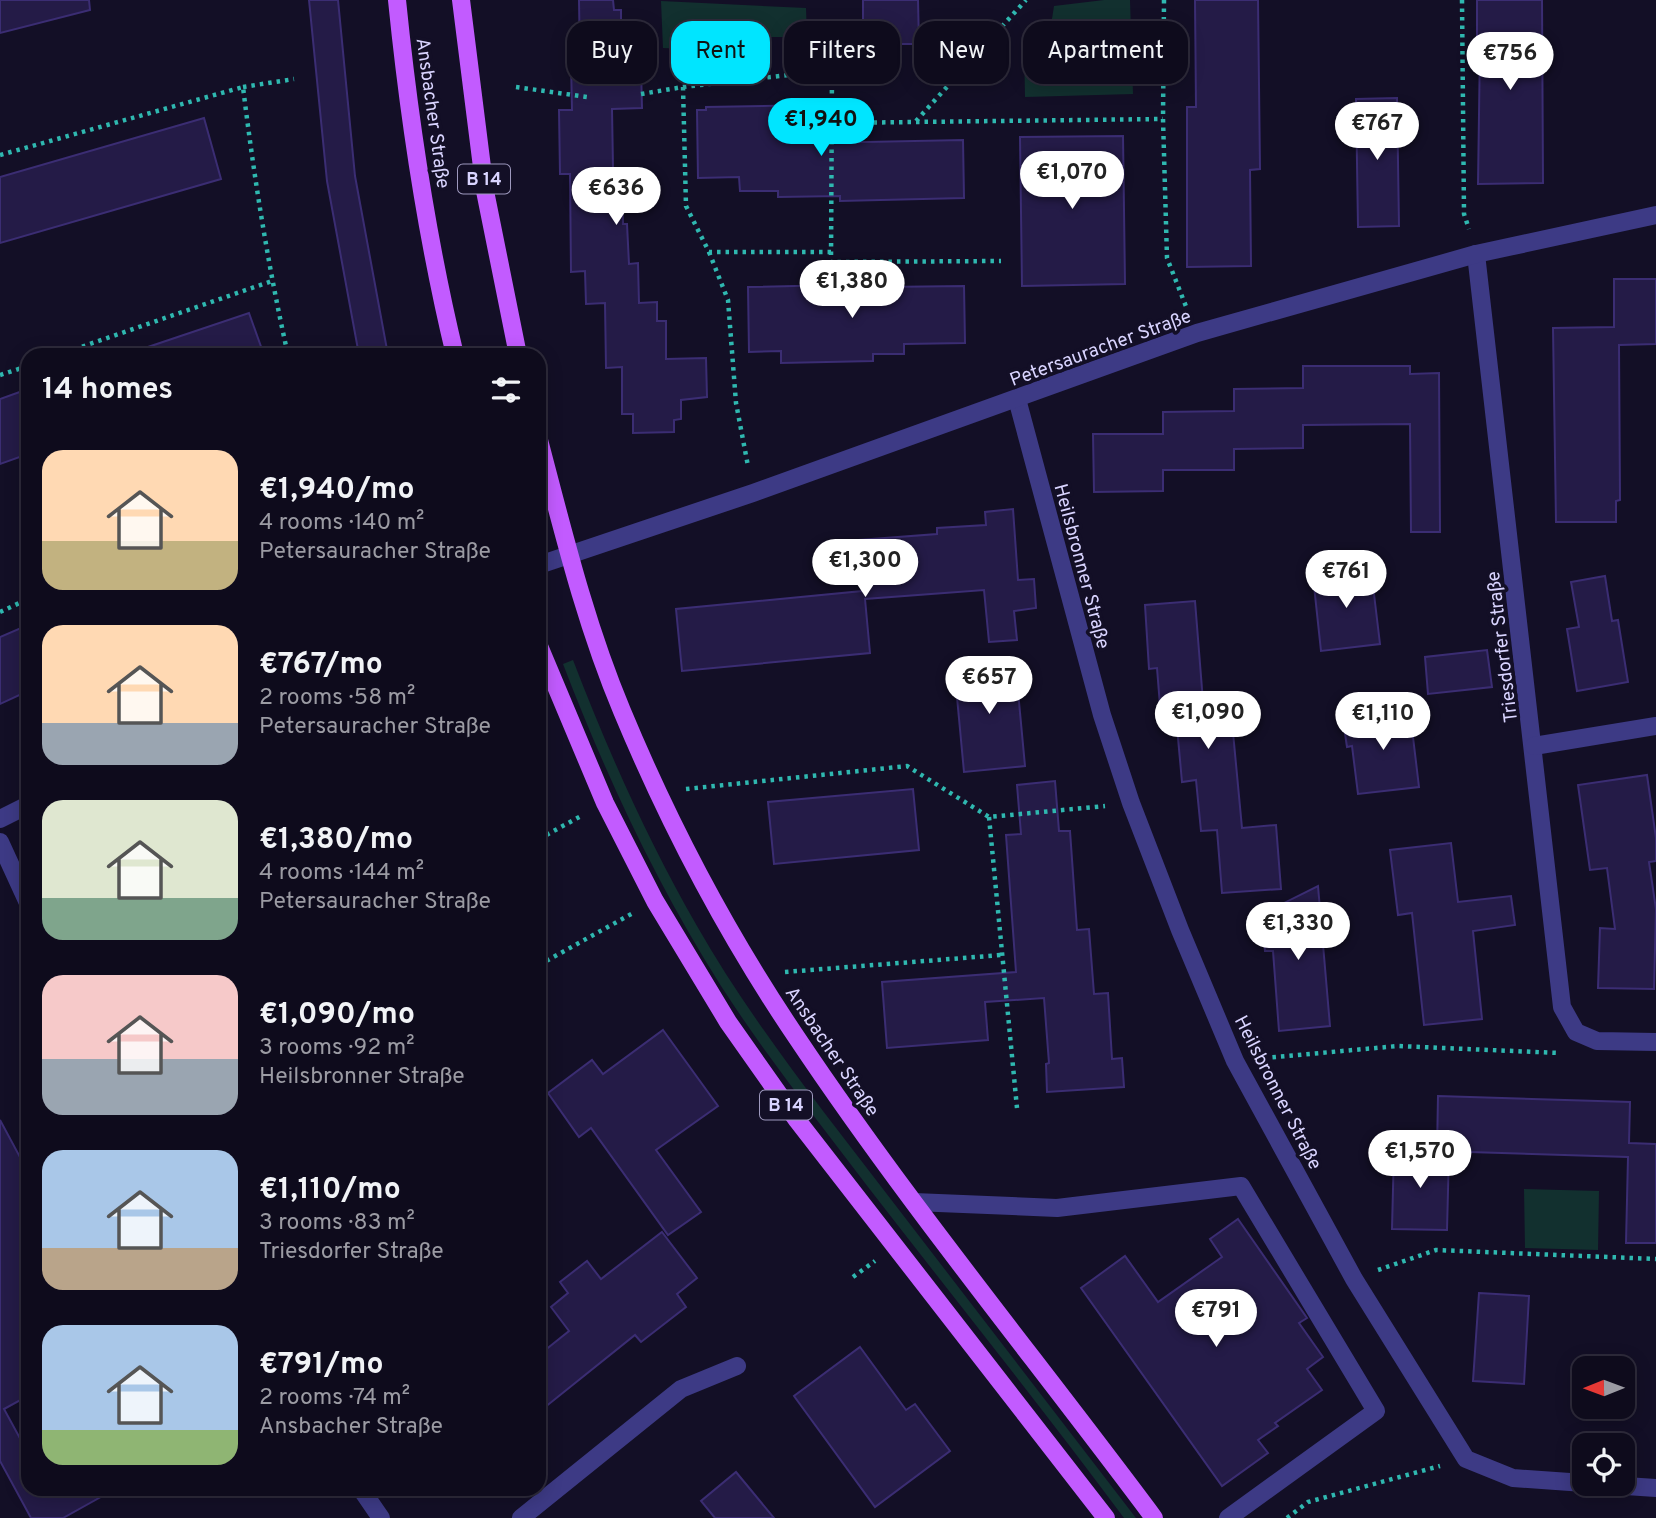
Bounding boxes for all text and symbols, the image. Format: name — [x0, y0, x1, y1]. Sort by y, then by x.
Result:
chip: Buy — [567, 21, 657, 84]
chip: Rent — [671, 21, 770, 84]
chip: Filters — [784, 21, 900, 84]
chip: New — [914, 21, 1009, 84]
chip: Apartment — [1023, 21, 1188, 84]
pin: €756 — [1469, 32, 1551, 92]
street label: Ansbacher Straße — [410, 36, 454, 190]
text: €756 — [1483, 40, 1537, 69]
pin: €1,940 — [764, 99, 878, 158]
pin: €767 — [1336, 102, 1418, 162]
text: €1,940 — [784, 106, 858, 135]
text: €767 — [1351, 110, 1403, 139]
pin: €1,070 — [1015, 152, 1129, 211]
text: €1,070 — [1036, 159, 1108, 188]
road number: B 14 — [458, 164, 510, 194]
pin: €636 — [575, 168, 657, 227]
text: €636 — [588, 175, 644, 204]
pin: €1,380 — [795, 260, 909, 320]
text: €1,380 — [816, 268, 888, 297]
street label: Petersauracher Straße — [1007, 305, 1195, 393]
icon: filters — [487, 371, 525, 409]
text: 14 homes — [42, 372, 173, 409]
text: €1,940/mo — [259, 472, 414, 509]
icon: home — [98, 478, 182, 562]
street label: Heilsbronner Straße — [1048, 481, 1115, 652]
text: 4 rooms · 140 m² — [259, 509, 424, 538]
text: Petersauracher Straße — [259, 538, 491, 567]
pin: €1,300 — [808, 540, 922, 599]
text: €1,300 — [828, 547, 902, 576]
pin: €761 — [1305, 550, 1387, 610]
text: €761 — [1322, 558, 1370, 587]
street label: Triesdorfer Straße — [1482, 570, 1524, 724]
text: €767/mo — [259, 647, 383, 684]
icon: home — [98, 653, 182, 737]
pin: €657 — [948, 656, 1030, 716]
text: €657 — [961, 664, 1017, 693]
text: 2 rooms · 58 m² — [259, 684, 415, 713]
pin: €1,090 — [1151, 692, 1265, 751]
pin: €1,110 — [1326, 692, 1440, 752]
text: €1,090 — [1171, 699, 1245, 728]
text: €1,110 — [1351, 700, 1415, 729]
text: Petersauracher Straße — [259, 713, 491, 742]
text: €1,380/mo — [259, 822, 413, 859]
icon: home — [98, 828, 182, 912]
text: 4 rooms · 144 m² — [259, 859, 424, 888]
text: Petersauracher Straße — [259, 888, 491, 917]
pin: €1,330 — [1241, 902, 1355, 962]
text: €1,330 — [1262, 910, 1334, 939]
street label: Ansbacher Straße — [779, 982, 884, 1122]
text: €1,090/mo — [259, 997, 415, 1034]
icon: home — [98, 1003, 182, 1087]
street label: Heilsbronner Straße — [1228, 1012, 1326, 1174]
text: 3 rooms · 92 m² — [259, 1034, 415, 1063]
text: Heilsbronner Straße — [259, 1063, 465, 1092]
road number: B 14 — [760, 1090, 812, 1120]
pin: €1,570 — [1363, 1130, 1477, 1190]
text: €1,570 — [1384, 1138, 1456, 1167]
text: €1,110/mo — [259, 1172, 401, 1209]
icon: home — [98, 1178, 182, 1262]
text: 3 rooms · 83 m² — [259, 1209, 415, 1238]
text: Triesdorfer Straße — [259, 1238, 444, 1267]
pin: €791 — [1175, 1290, 1257, 1349]
text: €791 — [1191, 1297, 1241, 1326]
text: €791/mo — [259, 1347, 383, 1384]
icon: home — [98, 1353, 182, 1437]
north arrow — [1572, 1356, 1634, 1419]
map controls — [1572, 1356, 1635, 1496]
text: 2 rooms · 74 m² — [259, 1384, 410, 1413]
text: Ansbacher Straße — [259, 1413, 443, 1442]
button: locate — [1572, 1433, 1635, 1496]

